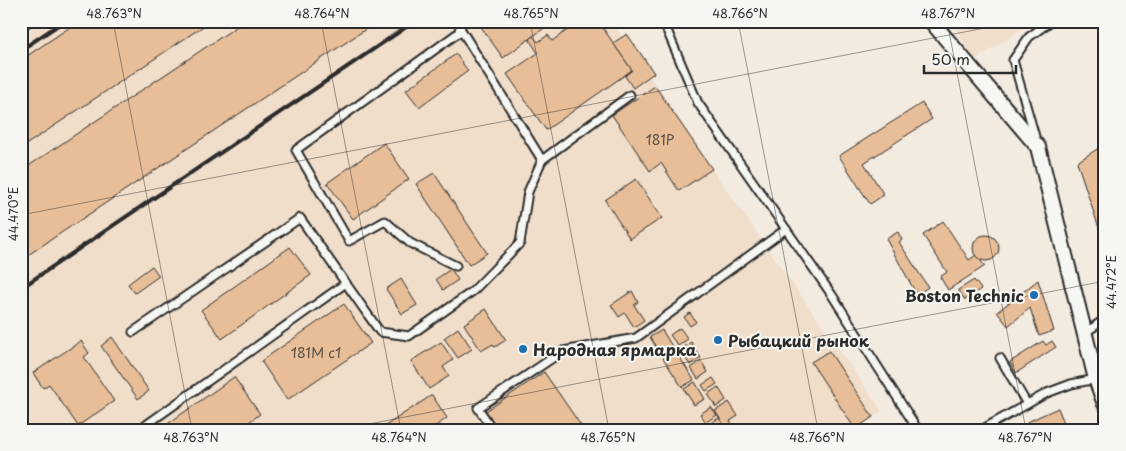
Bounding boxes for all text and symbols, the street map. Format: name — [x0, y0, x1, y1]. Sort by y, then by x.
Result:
text: 48.763°N — [86, 4, 142, 22]
text: 48.764°N — [294, 4, 350, 22]
text: 48.765°N — [503, 4, 559, 22]
text: 48.766°N — [712, 4, 768, 22]
text: 48.767°N — [921, 4, 975, 22]
scale bar — [924, 42, 1016, 74]
text: 50 m — [931, 47, 970, 70]
house number: 181Р — [646, 129, 675, 150]
text: 44.470°E — [4, 187, 22, 241]
text: 44.472°E — [1102, 255, 1120, 309]
place label: Boston Technic — [905, 283, 1024, 307]
marker: Boston Technic — [1028, 289, 1040, 301]
place label: Рыбацкий рынок — [728, 328, 870, 352]
marker: Рыбацкий рынок — [712, 334, 724, 346]
place label: Народная ярмарка — [533, 337, 697, 361]
house number: 181М с1 — [291, 342, 341, 363]
marker: Народная ярмарка — [517, 343, 529, 355]
text: 48.763°N — [163, 428, 219, 446]
text: 48.764°N — [371, 428, 427, 446]
text: 48.765°N — [580, 428, 636, 446]
text: 48.766°N — [789, 428, 845, 446]
text: 48.767°N — [998, 428, 1052, 446]

